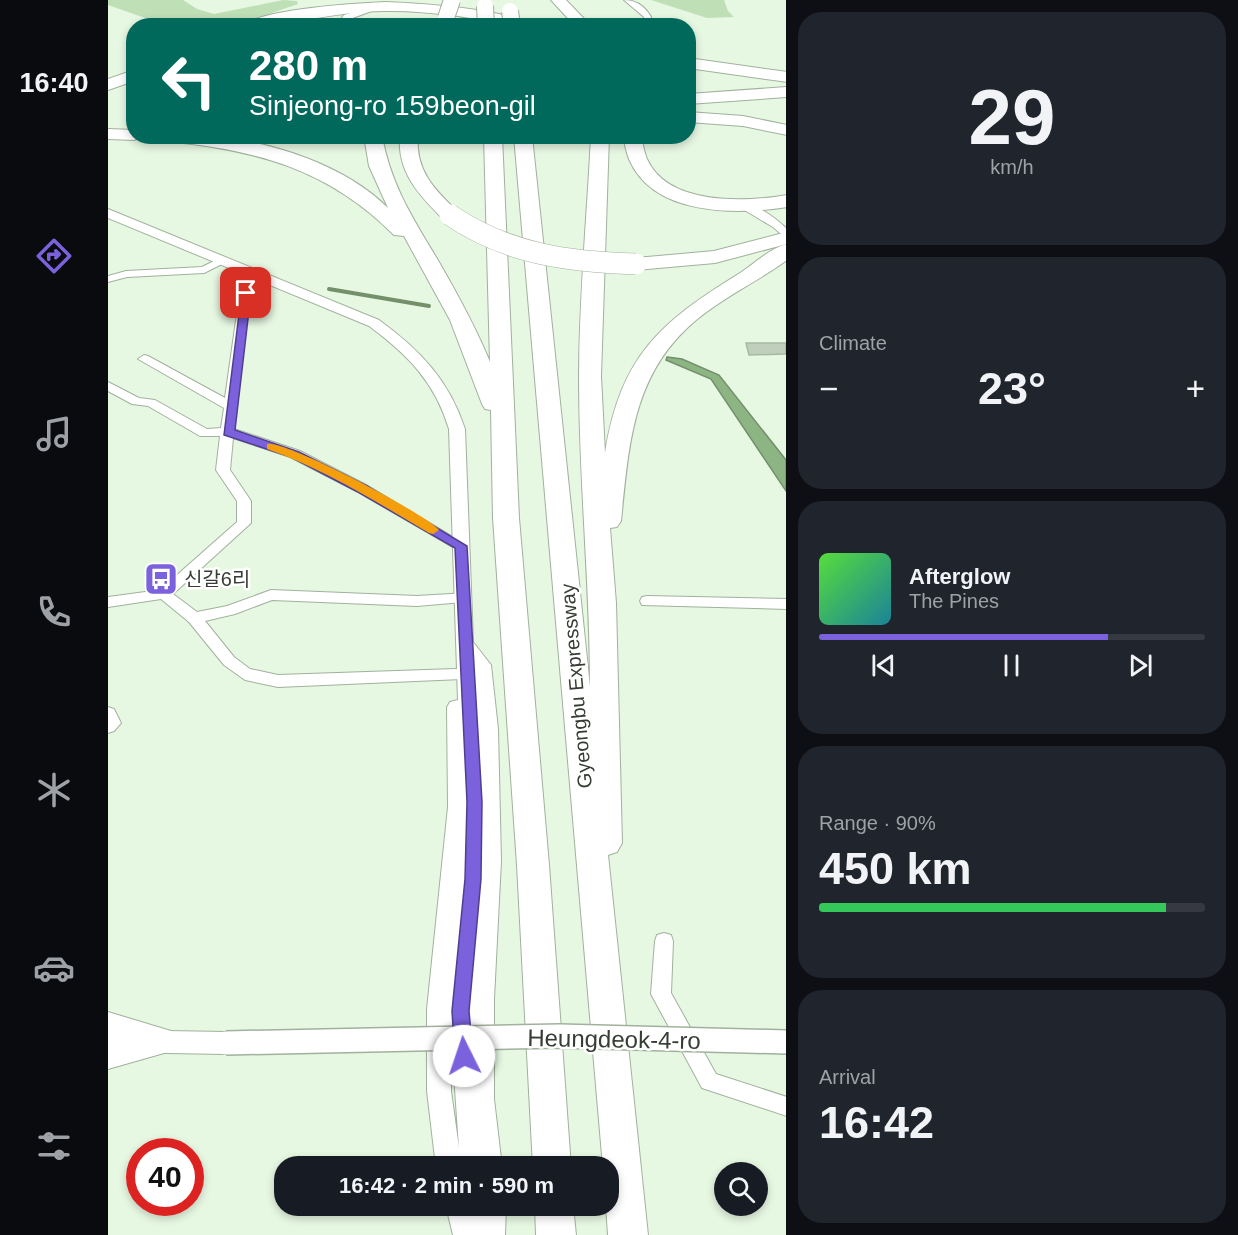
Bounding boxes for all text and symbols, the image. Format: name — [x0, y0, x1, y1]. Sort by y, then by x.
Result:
icon: left — [150, 42, 228, 120]
text: 280 m — [249, 42, 368, 89]
text: 16:40 — [19, 68, 89, 98]
text: 29 — [969, 73, 1055, 161]
text: Sinjeong-ro 159beon-gil — [249, 91, 536, 121]
text: km/h — [990, 156, 1034, 178]
icon: directions — [33, 235, 75, 277]
pin — [220, 267, 271, 318]
icon: arrive — [229, 276, 262, 309]
text: Climate — [819, 332, 887, 354]
text: 23° — [978, 363, 1046, 414]
text: − — [819, 370, 838, 407]
text: + — [1186, 370, 1205, 407]
icon: music — [33, 413, 75, 455]
bus stop icon: 신갈6리 — [143, 561, 179, 597]
text: Afterglow — [909, 564, 1010, 589]
place label: 신갈6리 — [184, 568, 250, 590]
street label: Gyeongbu Expressway — [556, 583, 596, 789]
text: The Pines — [909, 590, 999, 612]
icon: phone — [33, 591, 75, 633]
icon: previous — [867, 649, 900, 682]
icon: pause — [995, 649, 1028, 682]
icon: next — [1124, 649, 1157, 682]
icon: climate — [33, 769, 75, 811]
text: Range · 90% — [819, 812, 936, 834]
text: 450 km — [819, 843, 972, 894]
icon: car — [33, 947, 75, 989]
position arrow — [432, 1024, 496, 1088]
street label: Heungdeok-4-ro — [527, 1024, 701, 1054]
text: Arrival — [819, 1066, 876, 1088]
text: 16:42 — [819, 1097, 934, 1148]
icon: filters — [33, 1125, 75, 1167]
speed limit sign: 40 — [126, 1138, 204, 1216]
map controls — [714, 1162, 768, 1216]
button: search — [714, 1162, 768, 1216]
text: 16:42 · 2 min · 590 m — [339, 1173, 554, 1198]

